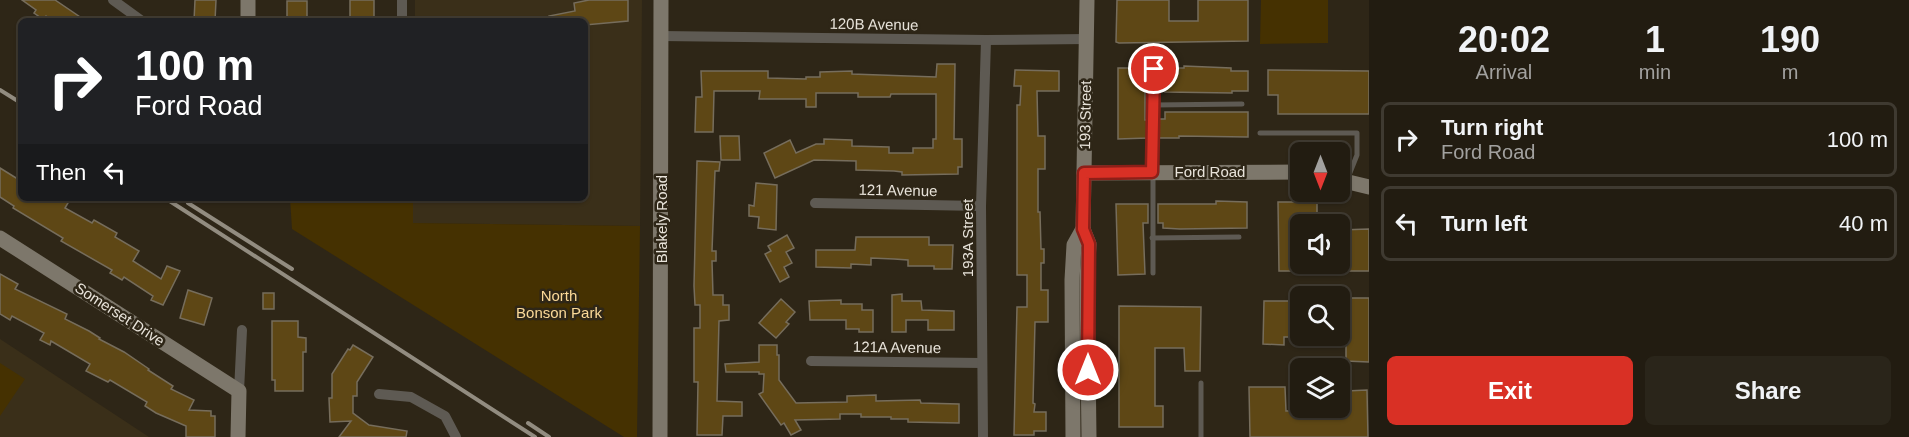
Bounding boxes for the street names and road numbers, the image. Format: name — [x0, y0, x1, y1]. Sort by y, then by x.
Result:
street label: 120B Avenue — [829, 15, 919, 33]
street label: 193 Street — [1076, 79, 1094, 150]
street label: Ford Road — [1175, 163, 1245, 180]
street label: Blakely Road — [653, 175, 670, 263]
street label: 121 Avenue — [858, 181, 938, 199]
street label: 193A Street — [959, 198, 976, 277]
street label: Somerset Drive — [72, 279, 168, 349]
street label: 121A Avenue — [853, 338, 941, 356]

